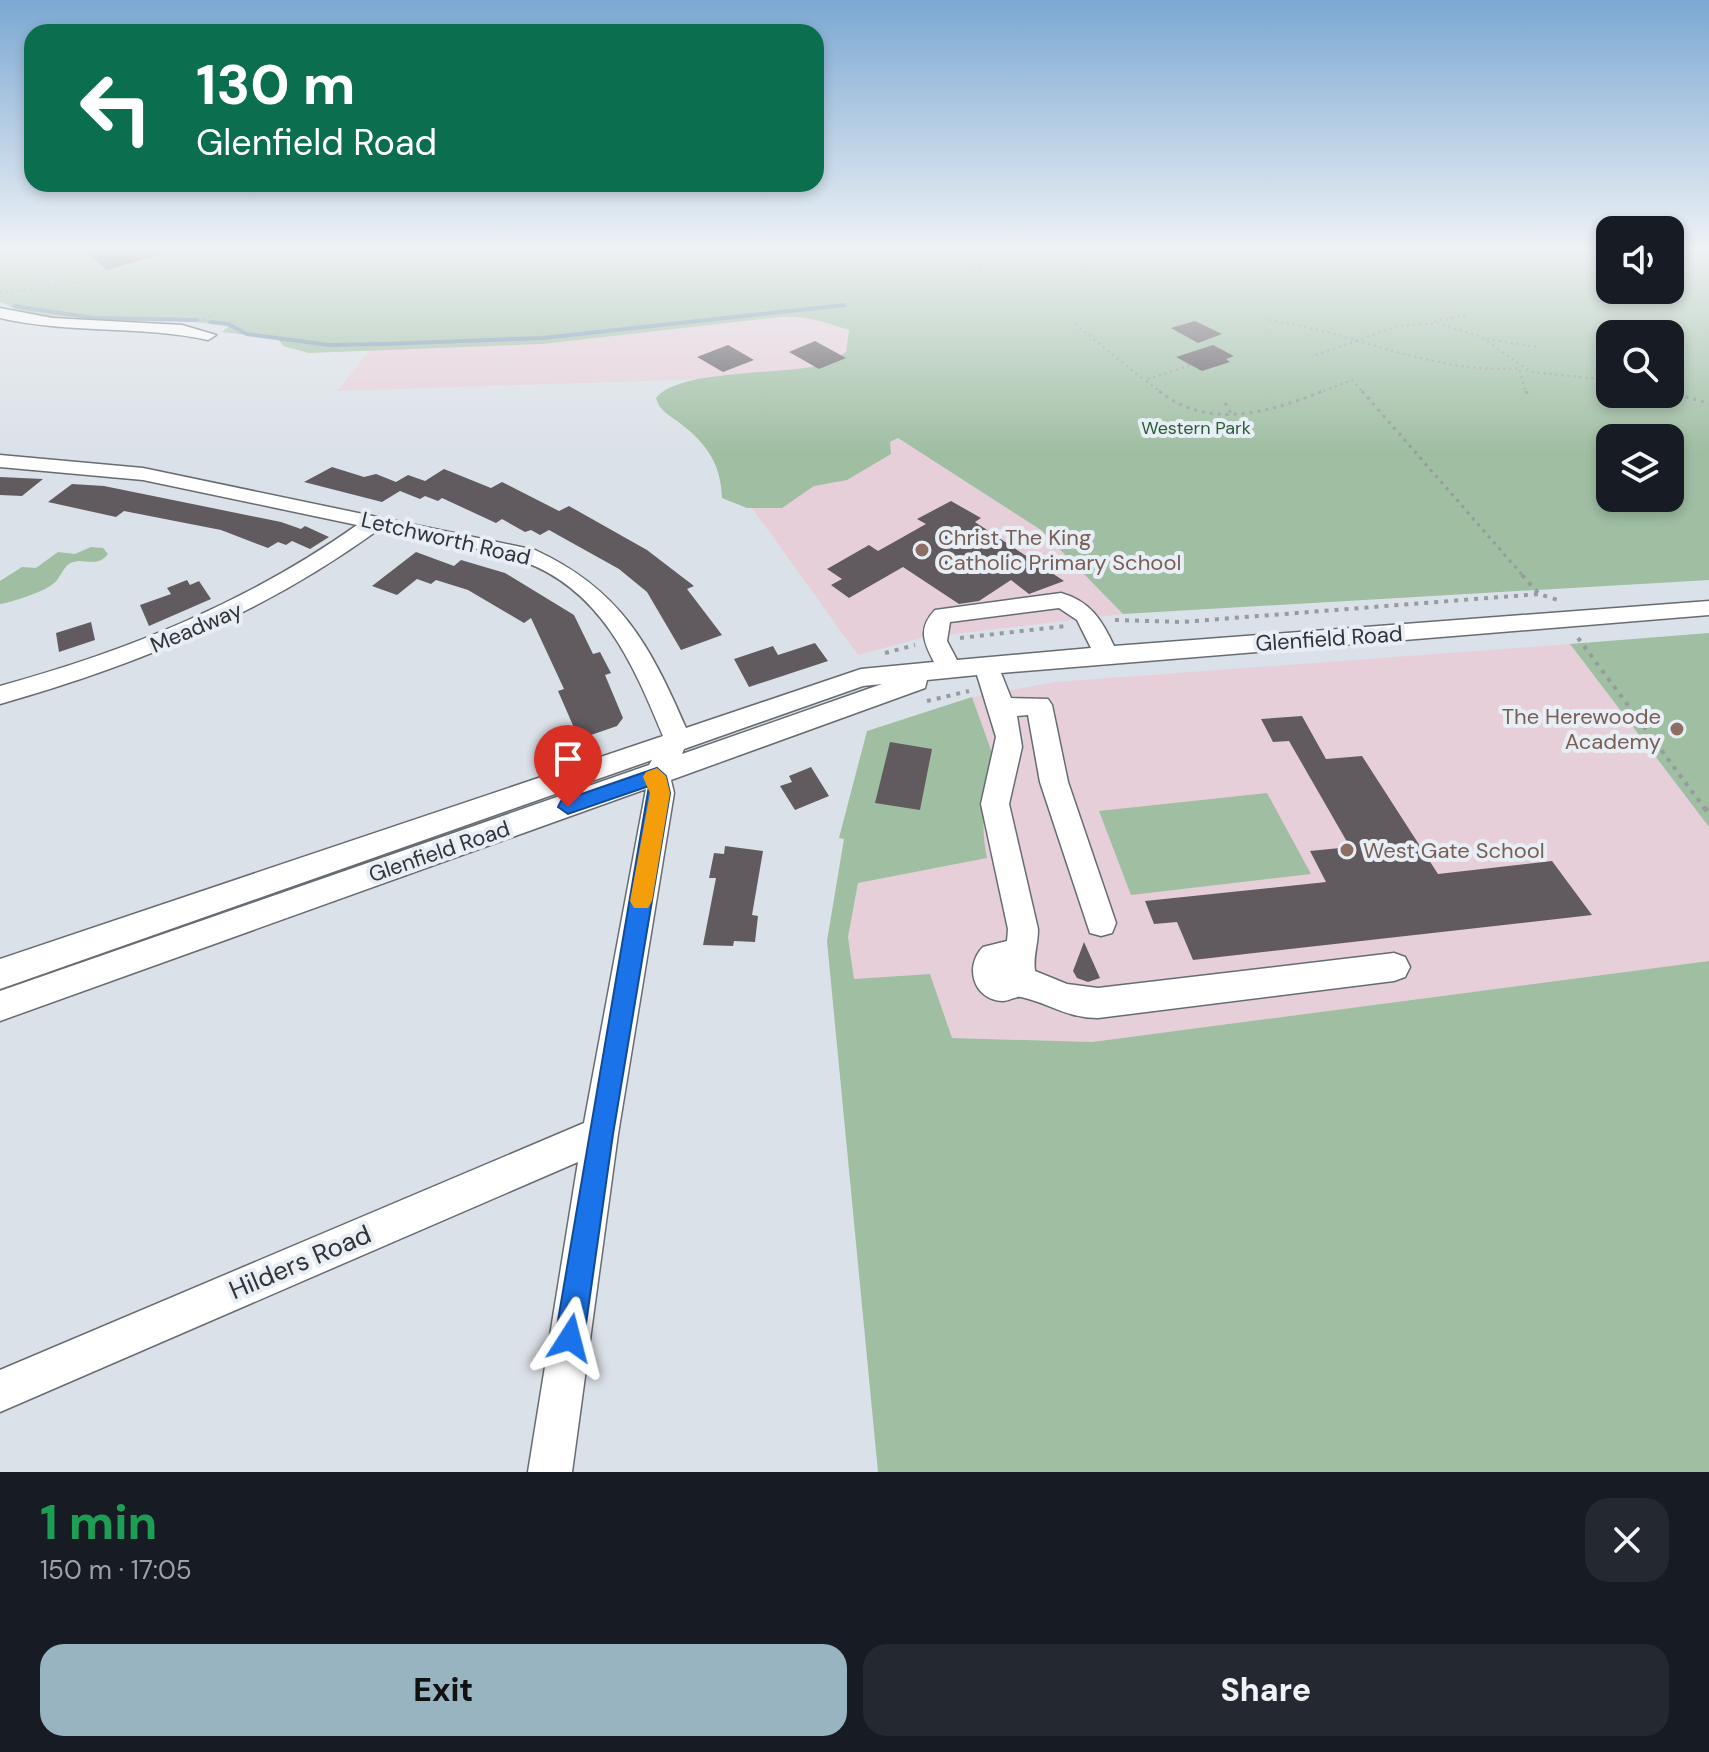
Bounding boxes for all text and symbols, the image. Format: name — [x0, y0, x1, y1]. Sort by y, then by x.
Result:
text: 130 m — [196, 48, 355, 121]
icon: left — [64, 56, 168, 160]
text: Glenfield Road — [196, 119, 437, 166]
map controls — [1596, 216, 1684, 512]
button: sound — [1596, 216, 1684, 304]
button: search — [1596, 320, 1684, 408]
park label: Western Park — [1141, 416, 1251, 440]
button: layers — [1596, 424, 1684, 512]
street label: Letchworth Road — [358, 505, 533, 572]
place label: Christ The King Catholic Primary School — [938, 523, 1181, 577]
marker: Christ The King Catholic Primary School — [913, 541, 931, 559]
street label: Meadway — [146, 595, 247, 660]
street label: Glenfield Road — [1255, 619, 1404, 658]
place label: The Herewoode Academy — [1502, 702, 1661, 756]
marker: The Herewoode Academy — [1668, 720, 1686, 738]
pin — [534, 725, 602, 807]
icon: arrive — [546, 737, 590, 781]
street label: Glenfield Road — [365, 814, 514, 889]
place label: West Gate School — [1363, 836, 1545, 865]
marker: West Gate School — [1338, 841, 1356, 859]
street label: Hilders Road — [224, 1217, 376, 1307]
position arrow — [528, 1296, 612, 1380]
text: 1 min — [40, 1491, 157, 1554]
button: close — [1585, 1498, 1669, 1582]
text: 150 m · 17:05 — [40, 1553, 192, 1587]
button: Exit — [40, 1644, 847, 1736]
button: Share — [863, 1644, 1669, 1736]

